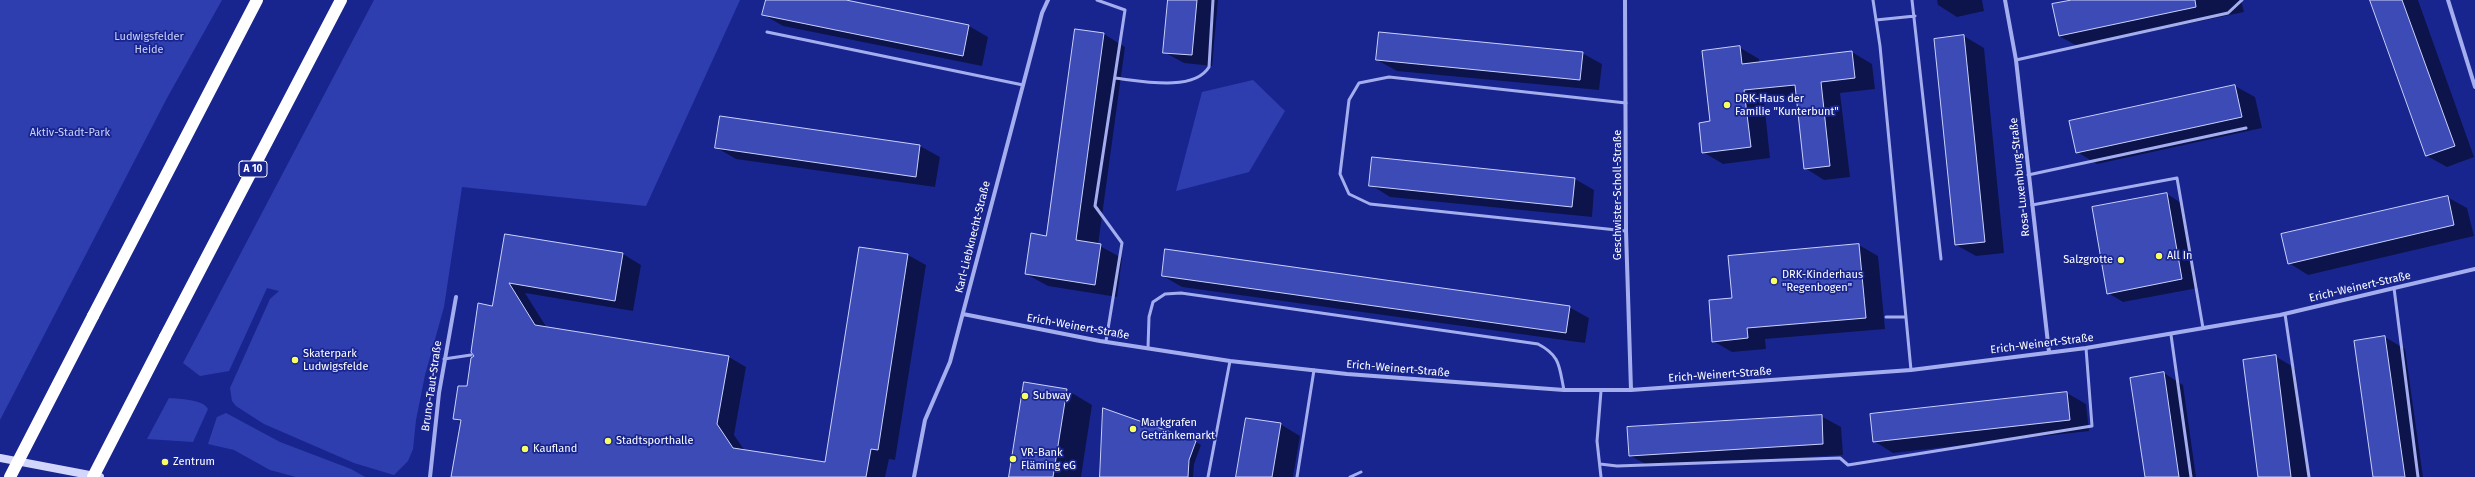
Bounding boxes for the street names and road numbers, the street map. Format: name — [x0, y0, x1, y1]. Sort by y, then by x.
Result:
street label: Rosa-Luxemburg-Straße — [2007, 117, 2033, 237]
street label: Geschwister-Scholl-Straße — [1611, 130, 1625, 260]
road number: A 10 — [239, 161, 267, 177]
street label: Karl-Liebknecht-Straße — [953, 180, 993, 294]
street label: Erich-Weinert-Straße — [2308, 269, 2412, 305]
street label: Erich-Weinert-Straße — [1026, 311, 1130, 343]
street label: Erich-Weinert-Straße — [1990, 331, 2094, 357]
street label: Bruno-Taut-Straße — [419, 340, 445, 432]
street label: Erich-Weinert-Straße — [1346, 358, 1450, 380]
street label: Erich-Weinert-Straße — [1668, 365, 1772, 385]

